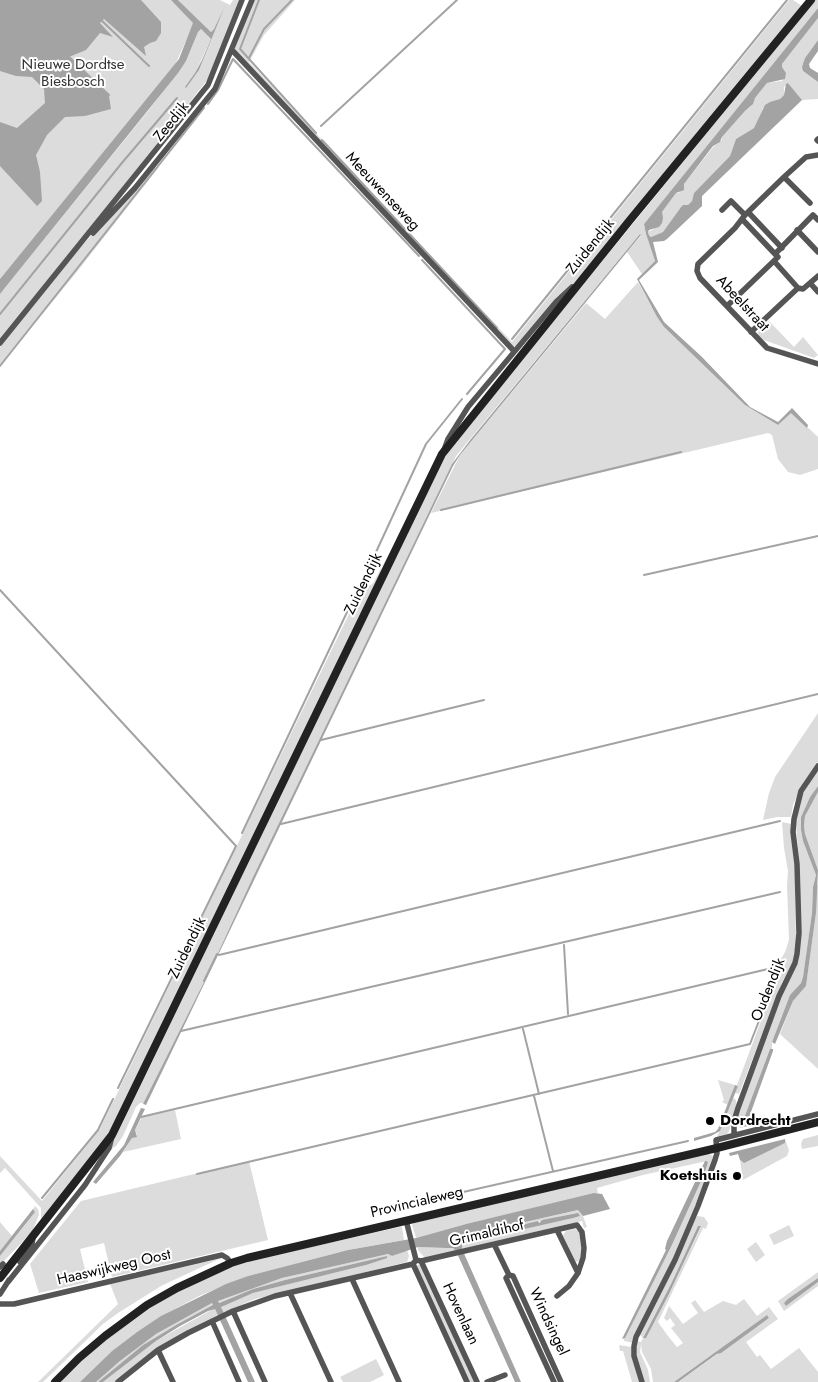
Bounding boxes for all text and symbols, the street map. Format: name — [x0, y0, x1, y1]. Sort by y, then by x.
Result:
park label: Nieuwe Dordtse Biesbosch — [22, 56, 124, 91]
street label: Zeedijk — [151, 98, 193, 146]
street label: Meeuwenseweg — [341, 149, 423, 235]
street label: Zuidendijk — [563, 216, 619, 278]
street label: Abeelstraat — [711, 272, 773, 336]
street label: Zuidendijk — [341, 550, 387, 618]
street label: Zuidendijk — [165, 914, 211, 982]
street label: Oudendijk — [748, 956, 790, 1024]
place label: Dordrecht — [720, 1112, 791, 1130]
marker: Dordrecht — [704, 1115, 716, 1127]
place label: Koetshuis — [660, 1167, 727, 1185]
marker: Koetshuis — [731, 1170, 743, 1182]
street label: Provincialeweg — [369, 1184, 465, 1222]
street label: Grimaldihof — [448, 1217, 526, 1251]
street label: Haaswijkweg Oost — [55, 1246, 173, 1290]
street label: Hovenlaan — [438, 1280, 482, 1348]
street label: Windsingel — [524, 1285, 572, 1359]

